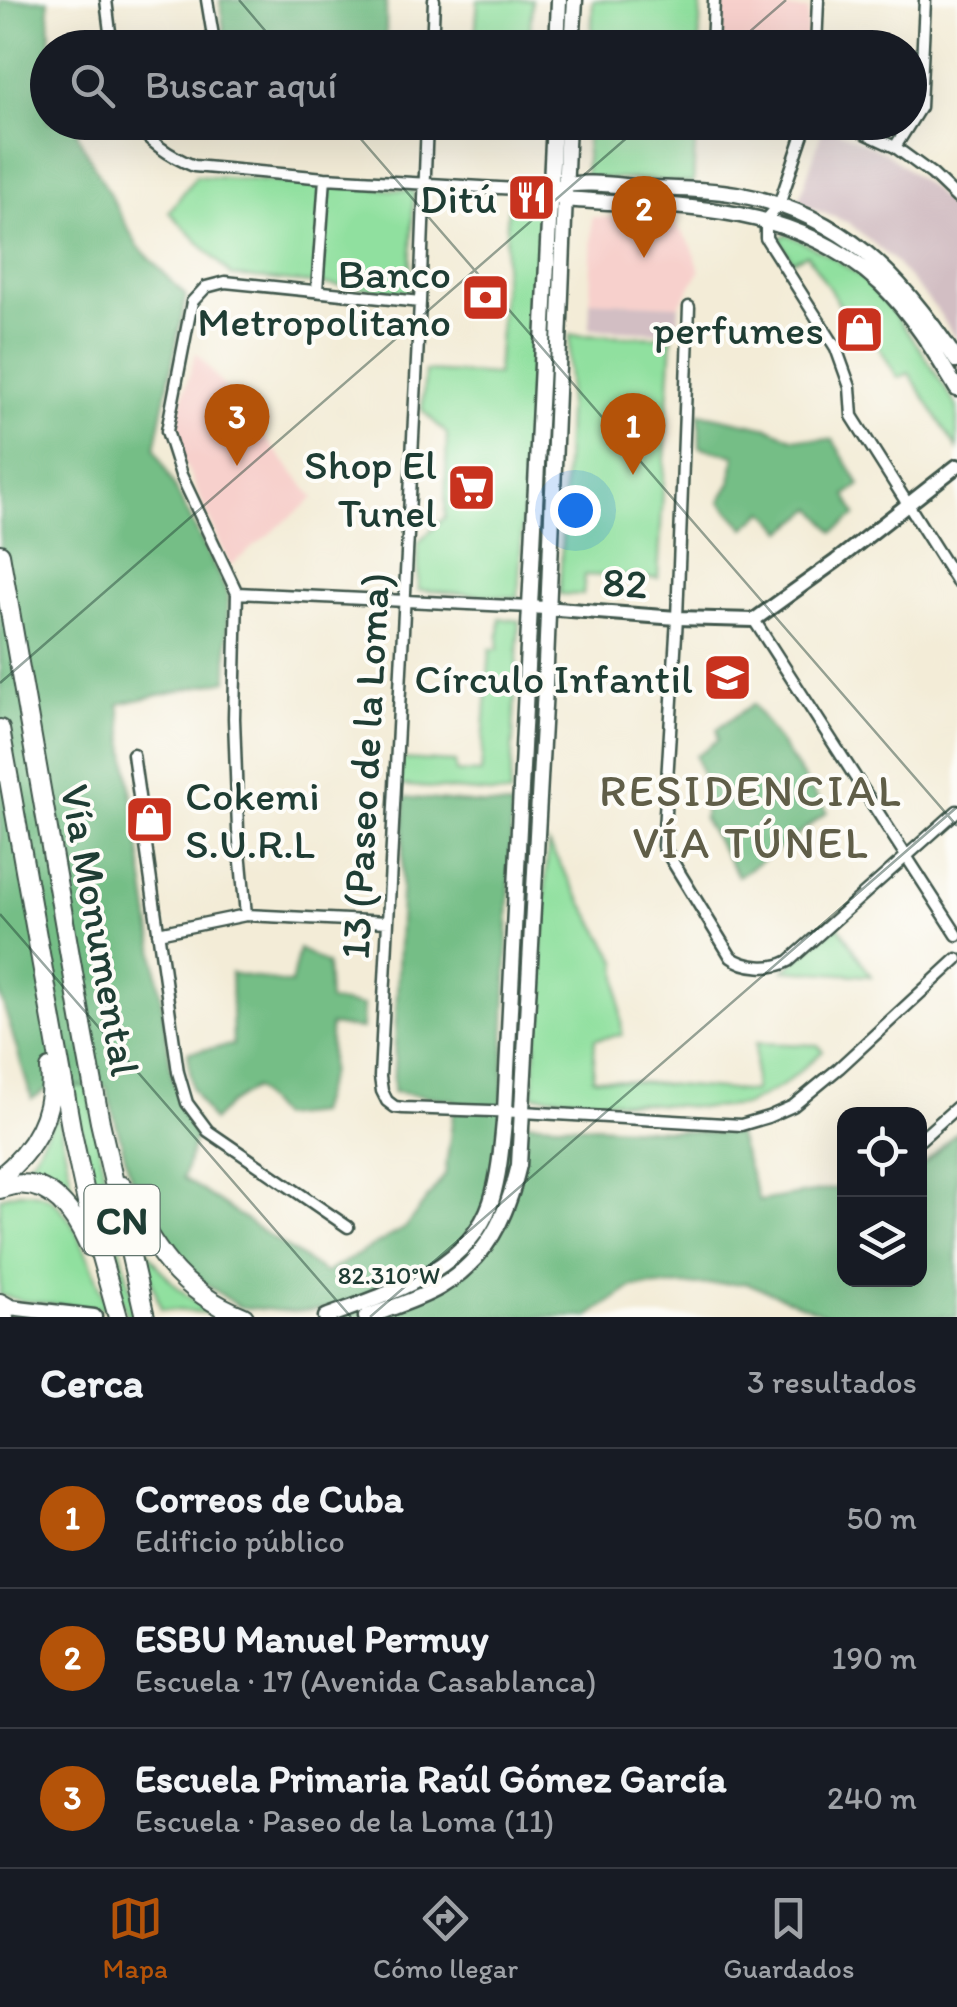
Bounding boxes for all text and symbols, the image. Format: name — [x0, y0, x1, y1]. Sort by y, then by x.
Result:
search box — [30, 30, 927, 140]
icon: search — [65, 58, 120, 113]
text: Buscar aquí — [145, 62, 337, 108]
restaurant icon: Ditú — [506, 172, 558, 224]
place label: Ditú — [419, 173, 497, 224]
pin: 2 — [612, 176, 676, 258]
place label: Banco Metropolitano — [197, 248, 451, 347]
bank icon: Banco Metropolitano — [460, 271, 512, 323]
shop icon: perfumes — [833, 303, 885, 355]
place label: perfumes — [653, 304, 824, 355]
pin: 3 — [204, 384, 270, 466]
pin: 1 — [600, 392, 666, 475]
place label: Shop El Tunel — [304, 439, 437, 538]
supermarket icon: Shop El Tunel — [446, 462, 498, 514]
your location — [550, 485, 601, 536]
street label: 82 — [601, 555, 649, 610]
street label: 13 (Paseo de la Loma) — [329, 572, 400, 961]
school or university icon: Círculo Infantil — [702, 652, 754, 704]
place label: Círculo Infantil — [414, 653, 693, 704]
district label: RESIDENCIAL VÍA TÚNEL — [599, 763, 903, 869]
place label: Cokemi S.U.R.L — [185, 770, 320, 869]
street label: Vía Monumental — [50, 780, 151, 1080]
shop icon: Cokemi S.U.R.L — [124, 793, 176, 845]
map controls — [837, 1107, 927, 1287]
button: locate — [837, 1107, 927, 1197]
road number: CN — [84, 1185, 160, 1255]
button: layers — [837, 1197, 927, 1287]
text: 82.310°W — [338, 1260, 440, 1290]
text: Cerca — [40, 1357, 144, 1408]
text: 3 resultados — [747, 1363, 917, 1401]
text: Correos de Cuba — [135, 1476, 403, 1522]
text: 1 — [65, 1499, 80, 1537]
text: 50 m — [846, 1499, 917, 1537]
text: Edificio público — [135, 1522, 345, 1560]
text: ESBU Manuel Permuy — [135, 1616, 489, 1662]
text: 2 — [64, 1639, 81, 1677]
text: 190 m — [832, 1639, 917, 1677]
text: Escuela · 17 (Avenida Casablanca) — [135, 1662, 596, 1700]
text: Escuela Primaria Raúl Gómez García — [135, 1756, 726, 1802]
text: 3 — [64, 1779, 81, 1817]
text: 240 m — [827, 1779, 917, 1817]
text: Escuela · Paseo de la Loma (11) — [135, 1802, 554, 1840]
tab: Mapa — [103, 1891, 168, 1985]
tab: Cómo llegar — [373, 1891, 518, 1985]
tab: Guardados — [723, 1891, 854, 1985]

